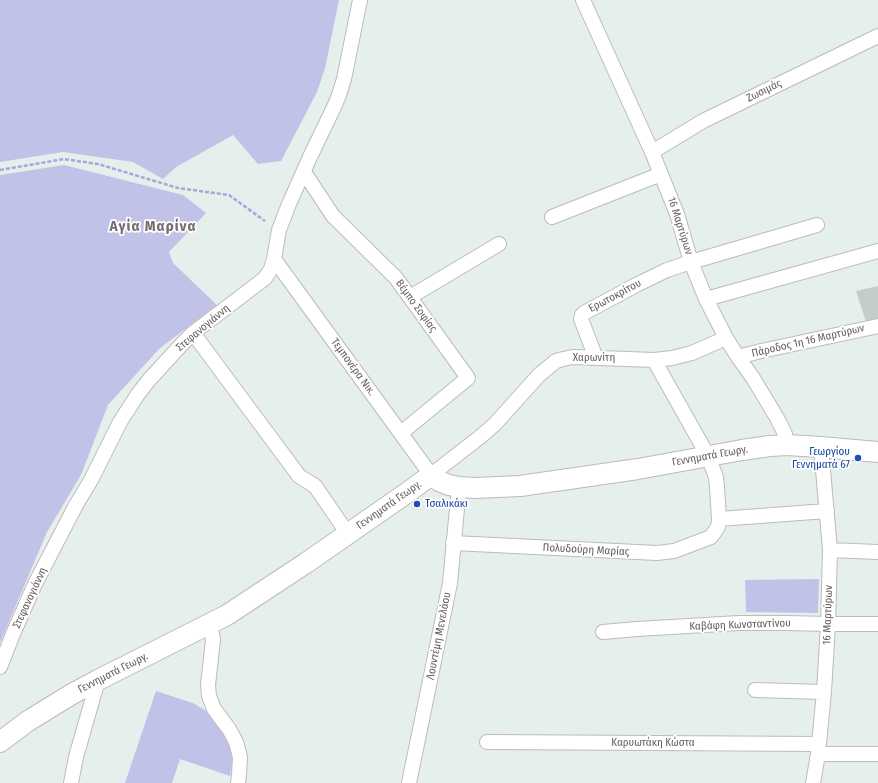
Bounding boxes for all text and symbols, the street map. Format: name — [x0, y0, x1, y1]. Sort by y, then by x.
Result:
street label: Ζωσιμάς — [744, 77, 784, 105]
street label: 16 Μαρτύρων — [664, 195, 696, 257]
district label: Αγία Μαρίνα — [109, 218, 197, 236]
street label: Βέμπο Σοφίας — [393, 277, 439, 335]
street label: Ερωτοκρίτου — [586, 277, 644, 315]
street label: Στεφανογιάννη — [174, 302, 232, 354]
street label: Πάροδος 1η 16 Μαρτύρων — [750, 322, 866, 360]
street label: Τεμπονέρα Νικ. — [328, 336, 378, 398]
street label: Χαρωνίτη — [573, 351, 615, 365]
street label: Γεννηματά Γεωργ. — [671, 443, 749, 469]
place label: Γεωργίου Γεννηματά 67 — [792, 445, 850, 471]
marker: Γεωργίου Γεννηματά 67 — [853, 453, 863, 463]
street label: Γεννηματά Γεωργ. — [354, 478, 424, 532]
place label: Τσαλικάκι — [425, 497, 468, 511]
marker: Τσαλικάκι — [412, 499, 422, 509]
street label: Πολυδούρη Μαρίας — [542, 541, 630, 559]
street label: Στεφανογιάννη — [10, 565, 50, 631]
street label: 16 Μαρτύρων — [820, 585, 836, 645]
street label: Λουντέμη Μενελάου — [424, 591, 454, 681]
street label: Καβάφη Κωνσταντίνου — [689, 617, 791, 633]
street label: Γεννηματά Γεωργ. — [76, 650, 150, 696]
street label: Καρυωτάκη Κώστα — [611, 736, 695, 750]

